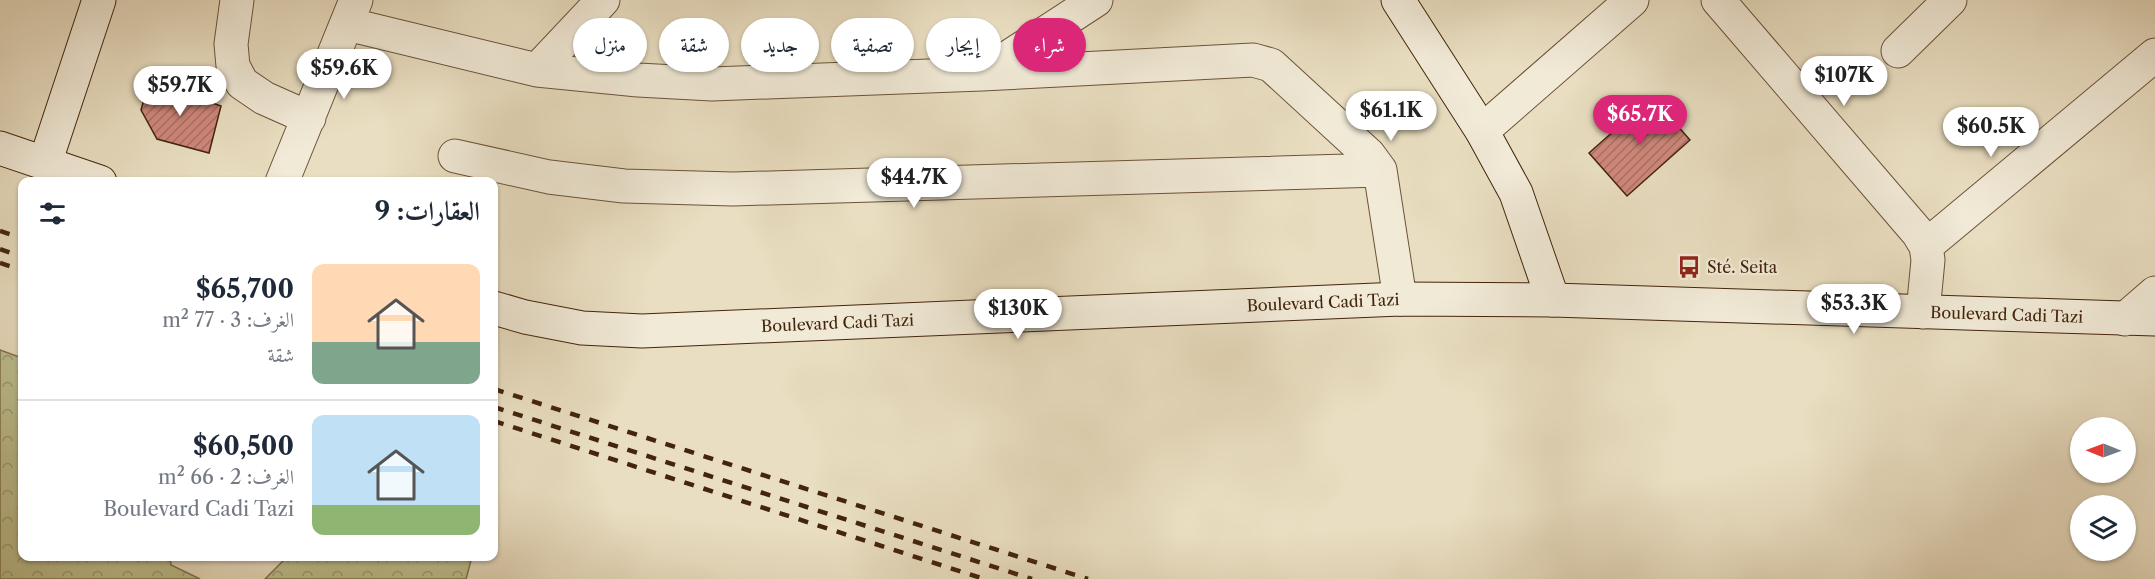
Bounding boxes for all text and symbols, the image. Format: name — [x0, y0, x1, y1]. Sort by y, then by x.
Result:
chip: منزل — [573, 18, 647, 72]
chip: شقة — [659, 18, 729, 72]
chip: جديد — [741, 18, 819, 72]
chip: تصفية — [831, 18, 914, 72]
chip: إيجار — [926, 18, 1001, 72]
chip: شراء — [1013, 18, 1086, 72]
pin: $59.6K — [295, 49, 393, 100]
text: $59.6K — [311, 56, 377, 80]
pin: $107K — [1802, 56, 1886, 107]
text: $107K — [1814, 63, 1874, 87]
pin: $59.7K — [131, 66, 229, 117]
text: $59.7K — [147, 73, 213, 97]
pin: $61.1K — [1342, 91, 1440, 142]
pin: $65.7K — [1591, 95, 1689, 146]
text: $61.1K — [1360, 98, 1422, 122]
text: $65.7K — [1607, 102, 1673, 126]
pin: $60.5K — [1942, 107, 2040, 158]
text: $60.5K — [1957, 114, 2025, 138]
pin: $44.7K — [865, 158, 963, 209]
text: $44.7K — [881, 165, 947, 189]
text: العقارات: 9 — [375, 195, 480, 227]
icon: filters — [36, 197, 69, 230]
bus stop icon: Sté. Seita — [1676, 254, 1702, 280]
place label: Sté. Seita — [1707, 257, 1778, 277]
text: $65,700 — [196, 273, 294, 305]
pin: $53.3K — [1805, 284, 1903, 335]
icon: home — [360, 288, 432, 360]
pin: $130K — [976, 289, 1060, 340]
street label: Boulevard Cadi Tazi — [1246, 289, 1400, 315]
text: $53.3K — [1821, 291, 1887, 315]
text: $130K — [988, 296, 1048, 320]
street label: Boulevard Cadi Tazi — [1930, 302, 2084, 327]
text: الغرف: 3 · 77 m² — [162, 308, 294, 332]
street label: Boulevard Cadi Tazi — [761, 310, 914, 336]
text: شقة — [268, 343, 294, 367]
north arrow — [2070, 417, 2136, 483]
map controls — [2070, 417, 2136, 561]
text: $60,500 — [193, 430, 294, 462]
icon: home — [360, 439, 432, 511]
text: الغرف: 2 · 66 m² — [158, 465, 294, 489]
button: layers — [2070, 495, 2136, 561]
text: Boulevard Cadi Tazi — [103, 497, 294, 521]

